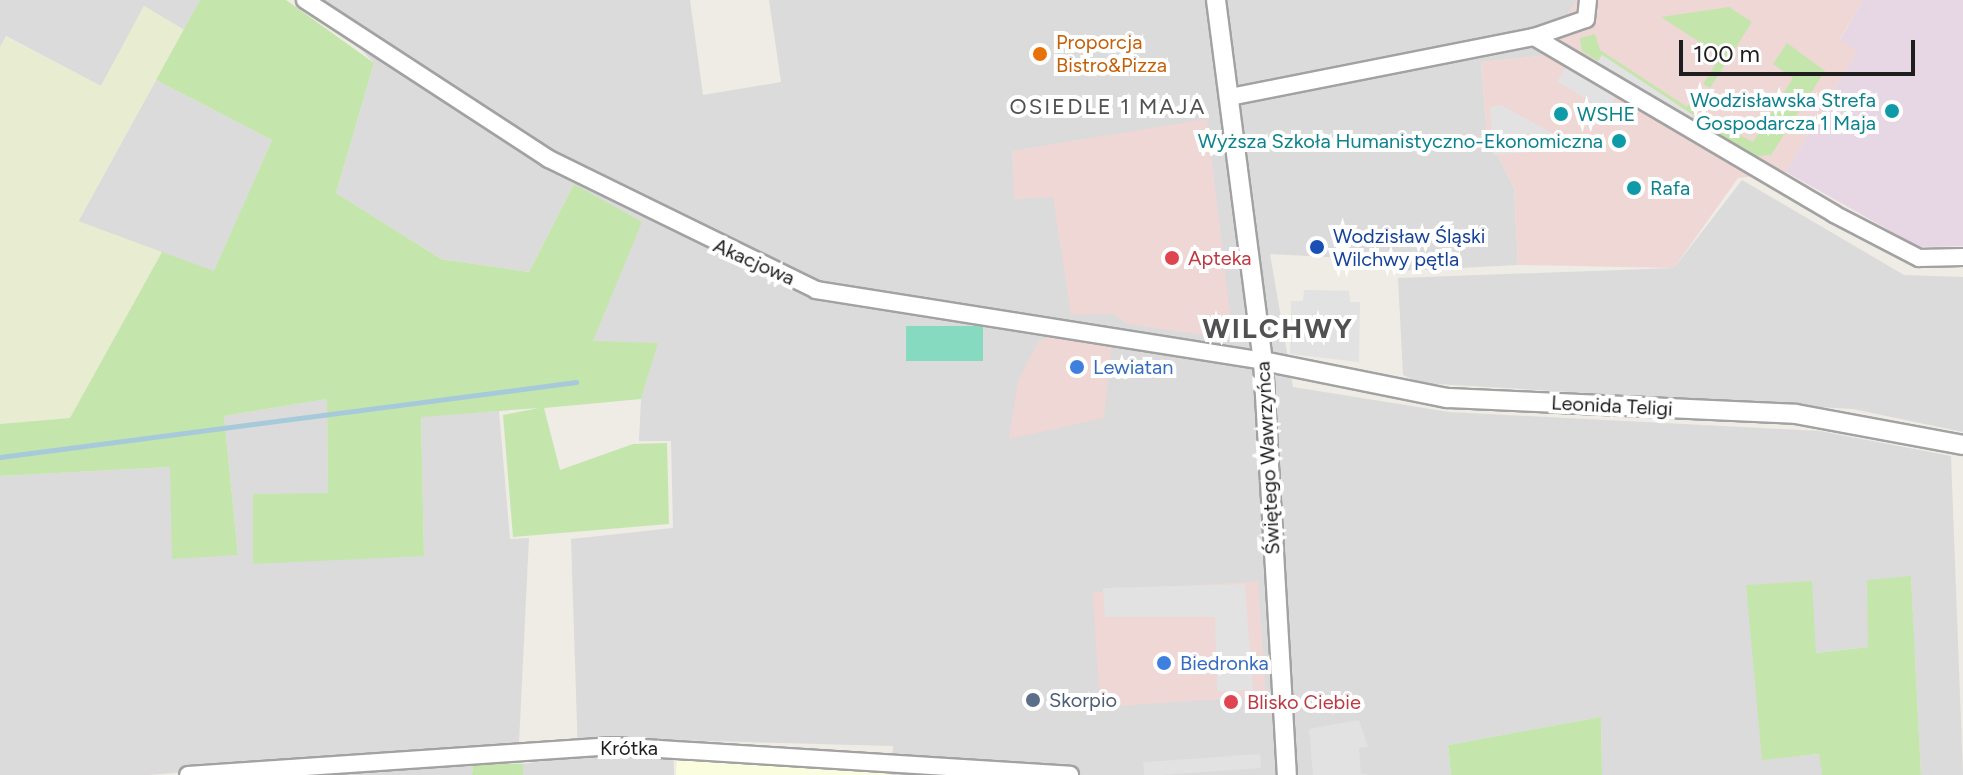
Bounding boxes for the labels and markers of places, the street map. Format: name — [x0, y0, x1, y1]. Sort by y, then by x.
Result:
place label: Proporcja Bistro&Pizza — [1056, 30, 1167, 77]
marker: Proporcja Bistro&Pizza — [1031, 45, 1049, 63]
place label: Wodzisławska Strefa Gospodarcza 1 Maja — [1690, 88, 1876, 135]
place label: WSHE — [1577, 102, 1635, 126]
marker: Wodzisławska Strefa Gospodarcza 1 Maja — [1883, 102, 1901, 120]
marker: WSHE — [1552, 105, 1570, 123]
place label: Wyższa Szkoła Humanistyczno-Ekonomiczna — [1198, 129, 1603, 153]
marker: Wyższa Szkoła Humanistyczno-Ekonomiczna — [1610, 132, 1628, 150]
place label: Rafa — [1650, 176, 1690, 200]
marker: Rafa — [1625, 179, 1643, 197]
place label: Wodzisław Śląski Wilchwy pętla — [1333, 224, 1485, 271]
marker: Wodzisław Śląski Wilchwy pętla — [1308, 238, 1326, 256]
place label: Apteka — [1188, 246, 1251, 270]
marker: Apteka — [1163, 249, 1181, 267]
place label: Lewiatan — [1093, 355, 1173, 379]
marker: Lewiatan — [1068, 358, 1086, 376]
place label: Biedronka — [1180, 651, 1269, 675]
marker: Biedronka — [1155, 654, 1173, 672]
place label: Skorpio — [1049, 688, 1117, 712]
place label: Blisko Ciebie — [1247, 690, 1361, 714]
marker: Skorpio — [1024, 691, 1042, 709]
marker: Blisko Ciebie — [1222, 693, 1240, 711]

